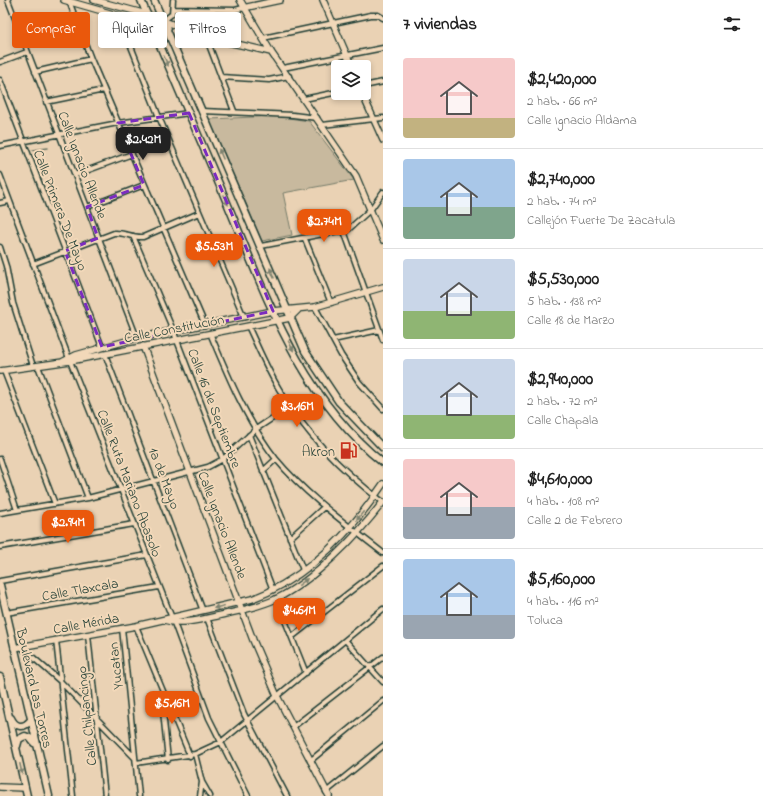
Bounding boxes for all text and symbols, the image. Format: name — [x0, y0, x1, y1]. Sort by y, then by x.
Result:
chip: Comprar — [12, 12, 90, 48]
chip: Alquilar — [98, 12, 167, 48]
chip: Filtros — [175, 12, 241, 48]
text: 7 viviendas — [403, 12, 477, 37]
icon: filters — [721, 13, 743, 35]
one-way arrow — [163, 55, 169, 67]
map controls — [331, 60, 371, 100]
button: layers — [331, 60, 371, 100]
text: $2,420,000 — [527, 67, 596, 92]
icon: home — [435, 74, 483, 122]
text: 2 hab. · 66 m² — [527, 92, 597, 111]
street label: Calle Ignacio Allende — [50, 109, 112, 224]
text: Calle Ignacio Aldama — [527, 111, 637, 130]
pin: $2.42M — [110, 127, 176, 161]
text: $2.42M — [125, 130, 161, 149]
street label: Calle Primera De Mayo — [26, 147, 92, 274]
one-way arrow — [217, 147, 223, 159]
text: $2,740,000 — [527, 167, 595, 192]
icon: home — [435, 175, 483, 223]
text: 2 hab. · 74 m² — [527, 192, 597, 211]
one-way arrow — [223, 195, 229, 206]
pin: $2.74M — [291, 209, 357, 243]
text: Callejón Fuerte De Zacatula — [527, 211, 675, 230]
text: $2.74M — [306, 212, 342, 231]
pin: $5.53M — [181, 234, 247, 268]
text: $5.53M — [195, 237, 233, 256]
text: $5,530,000 — [527, 267, 599, 292]
one-way arrow — [269, 268, 275, 279]
icon: home — [435, 275, 483, 323]
text: 5 hab. · 138 m² — [527, 292, 601, 311]
street label: Calle Constitución — [122, 309, 226, 349]
text: Calle 18 de Marzo — [527, 311, 614, 330]
one-way arrow — [288, 341, 294, 352]
street label: Calle 16 de Septiembre — [181, 346, 246, 472]
text: $2,940,000 — [527, 367, 593, 392]
icon: home — [435, 375, 483, 423]
text: 2 hab. · 72 m² — [527, 392, 598, 411]
pin: $3.16M — [264, 394, 330, 428]
text: $3.16M — [280, 397, 314, 416]
street label: Calle Ruta Mariano Abasolo — [91, 407, 166, 560]
text: Calle Chapala — [527, 411, 598, 430]
fuel station icon: Akron — [338, 441, 358, 461]
place label: Akron — [302, 442, 335, 463]
street label: 1a de Mayo — [141, 445, 185, 513]
text: $4,610,000 — [527, 467, 592, 492]
street label: Calle Ignacio Allende — [190, 469, 252, 584]
icon: home — [435, 475, 483, 523]
text: 4 hab. · 108 m² — [527, 492, 599, 511]
pin: $2.94M — [35, 510, 101, 544]
one-way arrow — [356, 510, 365, 521]
text: Calle 2 de Febrero — [527, 511, 622, 530]
text: $2.94M — [51, 513, 85, 532]
text: $5,160,000 — [527, 567, 595, 592]
street label: Calle Tlaxcala — [40, 573, 120, 608]
icon: home — [435, 575, 483, 623]
one-way arrow — [297, 577, 308, 586]
text: 4 hab. · 116 m² — [527, 592, 599, 611]
pin: $4.61M — [266, 598, 332, 632]
text: $4.61M — [282, 601, 316, 620]
one-way arrow — [213, 604, 225, 610]
street label: Calle Mérida — [52, 608, 121, 641]
text: Toluca — [527, 611, 563, 630]
street label: Boulevard Las Torres — [9, 625, 58, 750]
street label: Yucatan — [104, 641, 129, 690]
street label: Calle Chilpancingo — [72, 665, 104, 767]
pin: $5.16M — [139, 691, 205, 725]
text: $5.16M — [154, 694, 190, 713]
one-way arrow — [19, 763, 25, 776]

